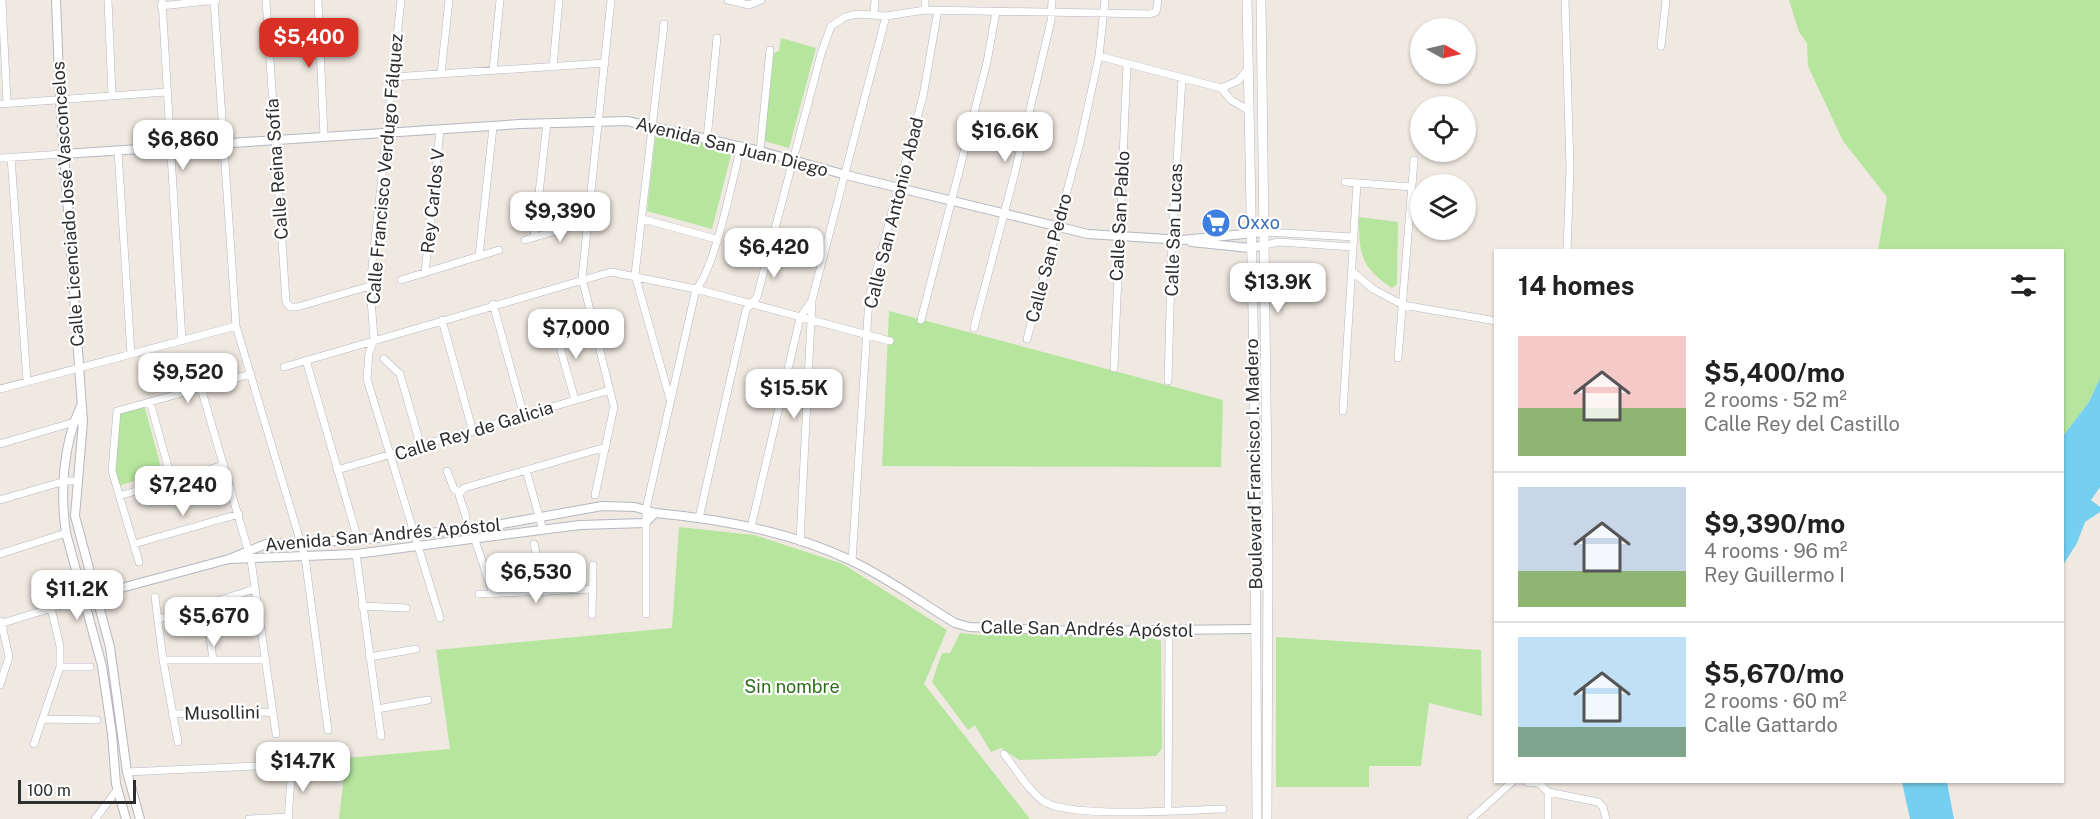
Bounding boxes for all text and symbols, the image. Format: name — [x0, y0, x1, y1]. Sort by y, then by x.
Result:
pin: $5,400 — [260, 18, 358, 69]
north arrow — [1410, 18, 1476, 84]
map controls — [1410, 18, 1476, 240]
text: $5,400 — [273, 25, 345, 49]
street label: Calle Francisco Verdugo Fálquez — [362, 33, 407, 305]
street label: Calle Licenciado José Vasconcelos — [47, 61, 88, 348]
button: locate — [1410, 96, 1476, 162]
street label: Calle Reina Sofía — [261, 98, 292, 240]
street label: Avenida San Juan Diego — [634, 112, 831, 181]
pin: $16.6K — [956, 112, 1054, 163]
street label: Calle San Antonio Abad — [860, 115, 927, 311]
text: $16.6K — [971, 119, 1039, 143]
pin: $6,860 — [134, 120, 232, 171]
text: $6,860 — [147, 127, 219, 151]
street label: Rey Carlos V — [417, 147, 448, 254]
street label: Calle San Pablo — [1106, 150, 1133, 282]
street label: Calle San Lucas — [1161, 163, 1186, 297]
button: layers — [1410, 174, 1476, 240]
street label: Calle San Pedro — [1021, 191, 1076, 325]
pin: $9,390 — [511, 192, 609, 243]
text: $9,390 — [524, 199, 596, 223]
supermarket icon: Oxxo — [1200, 207, 1232, 239]
place label: Oxxo — [1237, 212, 1280, 233]
pin: $6,420 — [725, 228, 823, 279]
text: $6,420 — [738, 235, 810, 259]
pin: $13.9K — [1229, 263, 1327, 314]
icon: filters — [2007, 269, 2040, 302]
text: $13.9K — [1244, 270, 1312, 294]
text: 14 homes — [1518, 270, 1634, 301]
pin: $7,000 — [527, 309, 625, 360]
text: $7,000 — [542, 316, 610, 340]
street label: Boulevard Francisco I. Madero — [1241, 338, 1266, 590]
pin: $9,520 — [139, 353, 237, 404]
text: $5,400/mo — [1704, 357, 1845, 388]
text: $9,520 — [152, 360, 224, 384]
icon: home — [1566, 360, 1638, 432]
pin: $15.5K — [745, 369, 843, 420]
text: $15.5K — [760, 376, 828, 400]
text: 2 rooms · 52 m² — [1704, 388, 1847, 412]
street label: Calle Rey de Galicia — [392, 396, 556, 465]
text: Calle Rey del Castillo — [1704, 412, 1900, 436]
pin: $7,240 — [134, 466, 232, 517]
text: $7,240 — [149, 473, 217, 497]
text: $9,390/mo — [1704, 508, 1845, 539]
icon: home — [1566, 511, 1638, 583]
street label: Avenida San Andrés Apóstol — [264, 514, 502, 555]
text: 4 rooms · 96 m² — [1704, 539, 1847, 563]
pin: $6,530 — [487, 553, 585, 604]
text: $6,530 — [500, 560, 572, 584]
text: Rey Guillermo I — [1704, 563, 1845, 587]
pin: $11.2K — [28, 570, 126, 621]
text: $11.2K — [45, 577, 109, 601]
pin: $5,670 — [165, 597, 263, 648]
text: $5,670 — [179, 604, 249, 628]
street label: Calle San Andrés Apóstol — [980, 616, 1194, 641]
text: $5,670/mo — [1704, 658, 1844, 689]
icon: home — [1566, 661, 1638, 733]
park label: Sin nombre — [744, 676, 840, 697]
text: 2 rooms · 60 m² — [1704, 689, 1847, 713]
street label: Musollini — [184, 701, 260, 724]
text: Calle Gattardo — [1704, 713, 1838, 737]
pin: $14.7K — [254, 742, 352, 793]
text: $14.7K — [270, 749, 336, 773]
scale bar — [18, 777, 136, 804]
text: 100 m — [27, 781, 71, 800]

